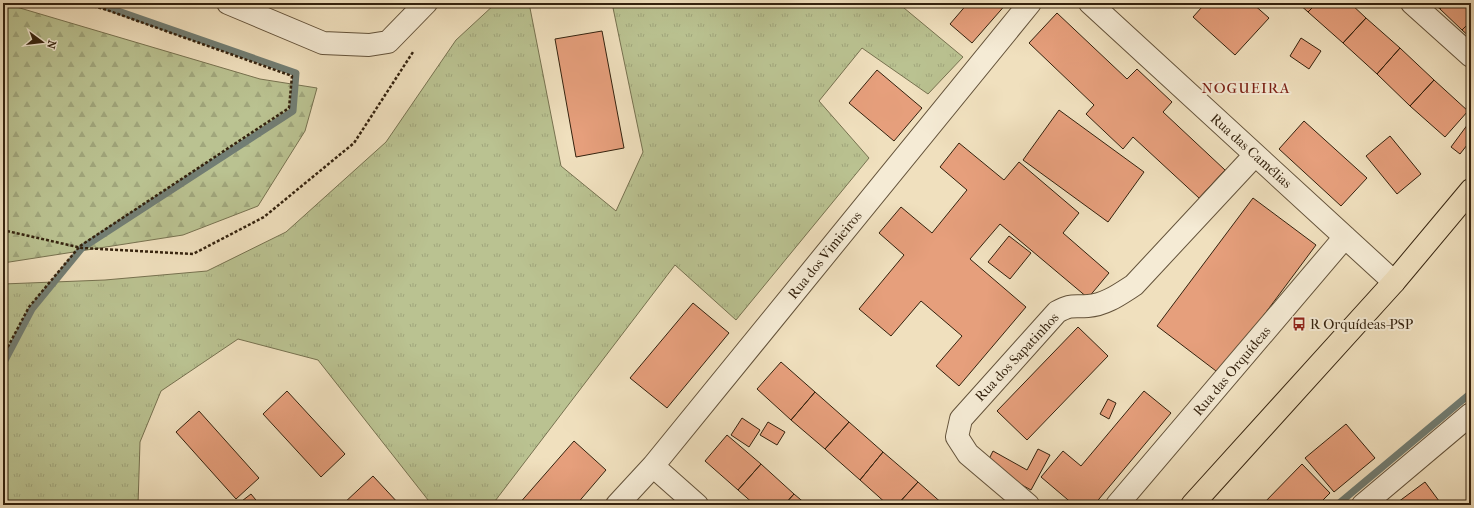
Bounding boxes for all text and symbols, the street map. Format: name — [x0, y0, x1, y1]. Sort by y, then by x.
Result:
north arrow — [22, 22, 62, 62]
text: N — [44, 39, 59, 51]
district label: NOGUEIRA — [1202, 79, 1290, 97]
street label: Rua das Camélias — [1207, 110, 1295, 192]
street label: Rua dos Vimieiros — [784, 208, 866, 302]
street label: Rua dos Sapatinhos — [971, 309, 1063, 405]
bus stop icon: R Orquídeas-PSP — [1291, 316, 1307, 332]
place label: R Orquídeas-PSP — [1310, 316, 1414, 333]
street label: Rua das Orquídeas — [1189, 323, 1275, 419]

